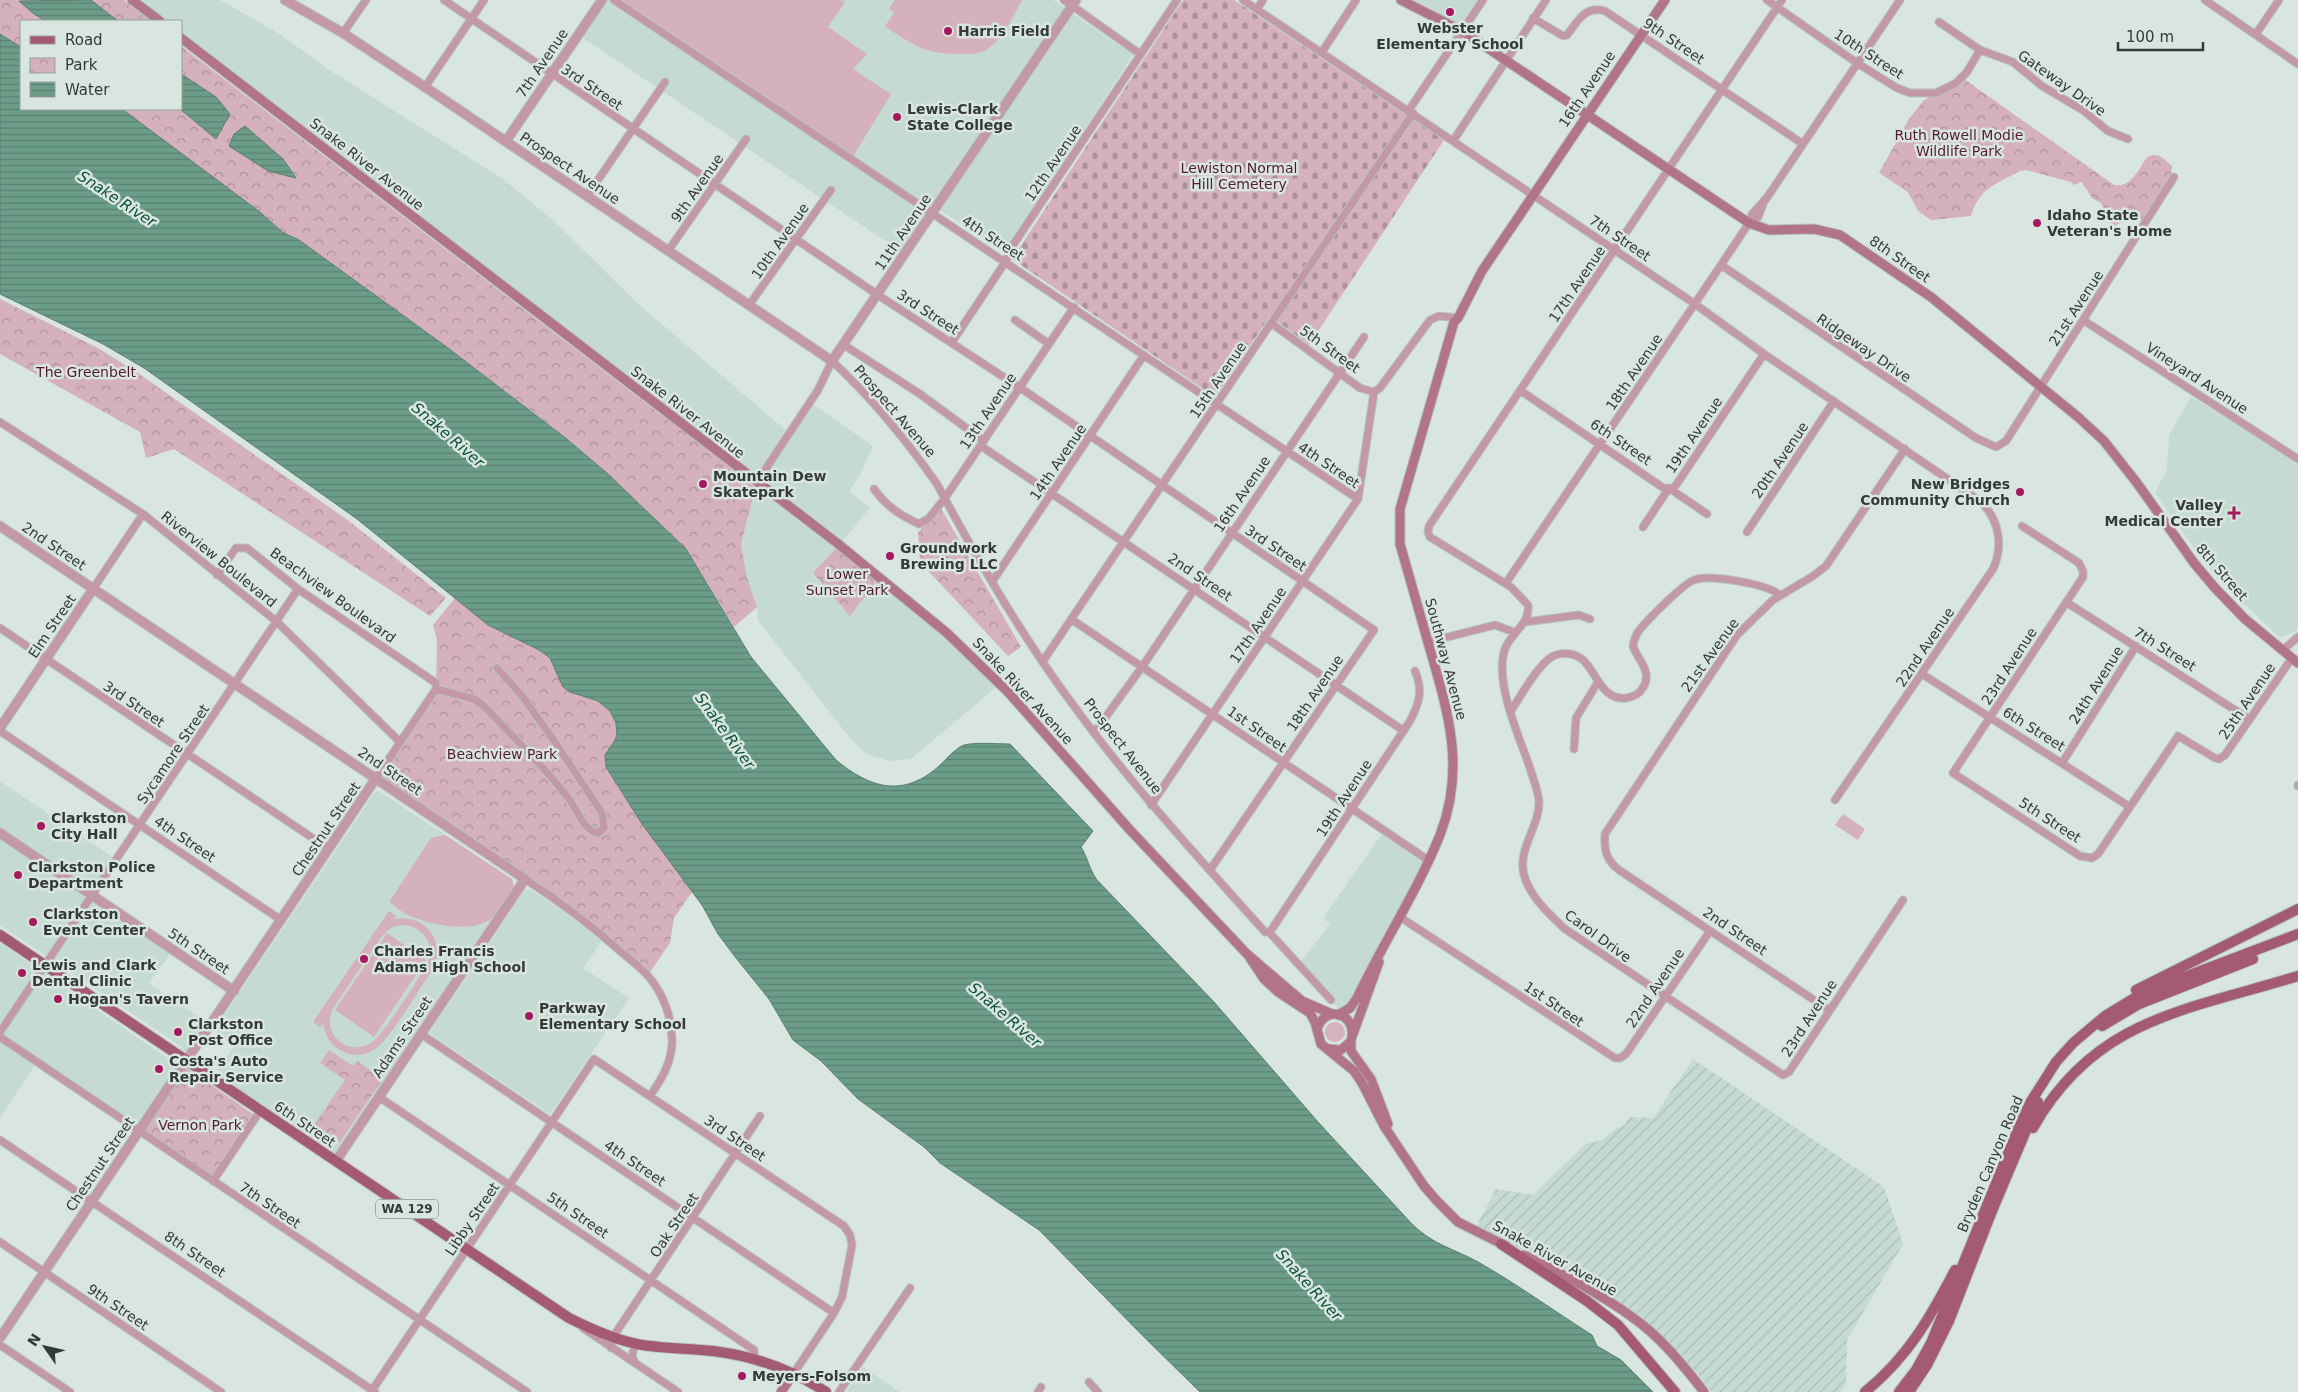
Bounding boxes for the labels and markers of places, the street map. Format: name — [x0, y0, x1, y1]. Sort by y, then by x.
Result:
marker: Webster Elementary School — [1444, 6, 1456, 18]
place label: Webster Elementary School — [1376, 20, 1524, 52]
place label: Harris Field — [958, 23, 1050, 39]
marker: Harris Field — [942, 25, 954, 37]
place label: Lewis-Clark State College — [907, 101, 1013, 133]
marker: Lewis-Clark State College — [891, 111, 903, 123]
place label: Idaho State Veteran's Home — [2047, 207, 2172, 239]
marker: Idaho State Veteran's Home — [2031, 217, 2043, 229]
place label: Mountain Dew Skatepark — [713, 468, 826, 500]
place label: New Bridges Community Church — [1860, 476, 2010, 508]
marker: Mountain Dew Skatepark — [697, 478, 709, 490]
marker: New Bridges Community Church — [2014, 486, 2026, 498]
place label: Valley Medical Center — [2105, 497, 2223, 529]
marker: Valley Medical Center — [2227, 506, 2241, 520]
place label: Groundwork Brewing LLC — [900, 540, 998, 572]
marker: Groundwork Brewing LLC — [884, 550, 896, 562]
place label: Clarkston City Hall — [51, 810, 126, 842]
marker: Clarkston City Hall — [35, 820, 47, 832]
place label: Clarkston Police Department — [28, 859, 156, 891]
marker: Clarkston Police Department — [12, 869, 24, 881]
place label: Clarkston Event Center — [43, 906, 146, 938]
marker: Clarkston Event Center — [27, 916, 39, 928]
place label: Charles Francis Adams High School — [374, 943, 526, 975]
marker: Charles Francis Adams High School — [358, 953, 370, 965]
place label: Lewis and Clark Dental Clinic — [32, 957, 157, 989]
marker: Lewis and Clark Dental Clinic — [16, 967, 28, 979]
place label: Hogan's Tavern — [68, 991, 189, 1007]
marker: Hogan's Tavern — [52, 993, 64, 1005]
place label: Parkway Elementary School — [539, 1000, 686, 1032]
marker: Parkway Elementary School — [523, 1010, 535, 1022]
place label: Clarkston Post Office — [188, 1016, 273, 1048]
marker: Clarkston Post Office — [172, 1026, 184, 1038]
place label: Costa's Auto Repair Service — [169, 1053, 284, 1085]
marker: Costa's Auto Repair Service — [153, 1063, 165, 1075]
place label: Meyers-Folsom — [752, 1368, 871, 1384]
marker: Meyers-Folsom — [736, 1370, 748, 1382]

